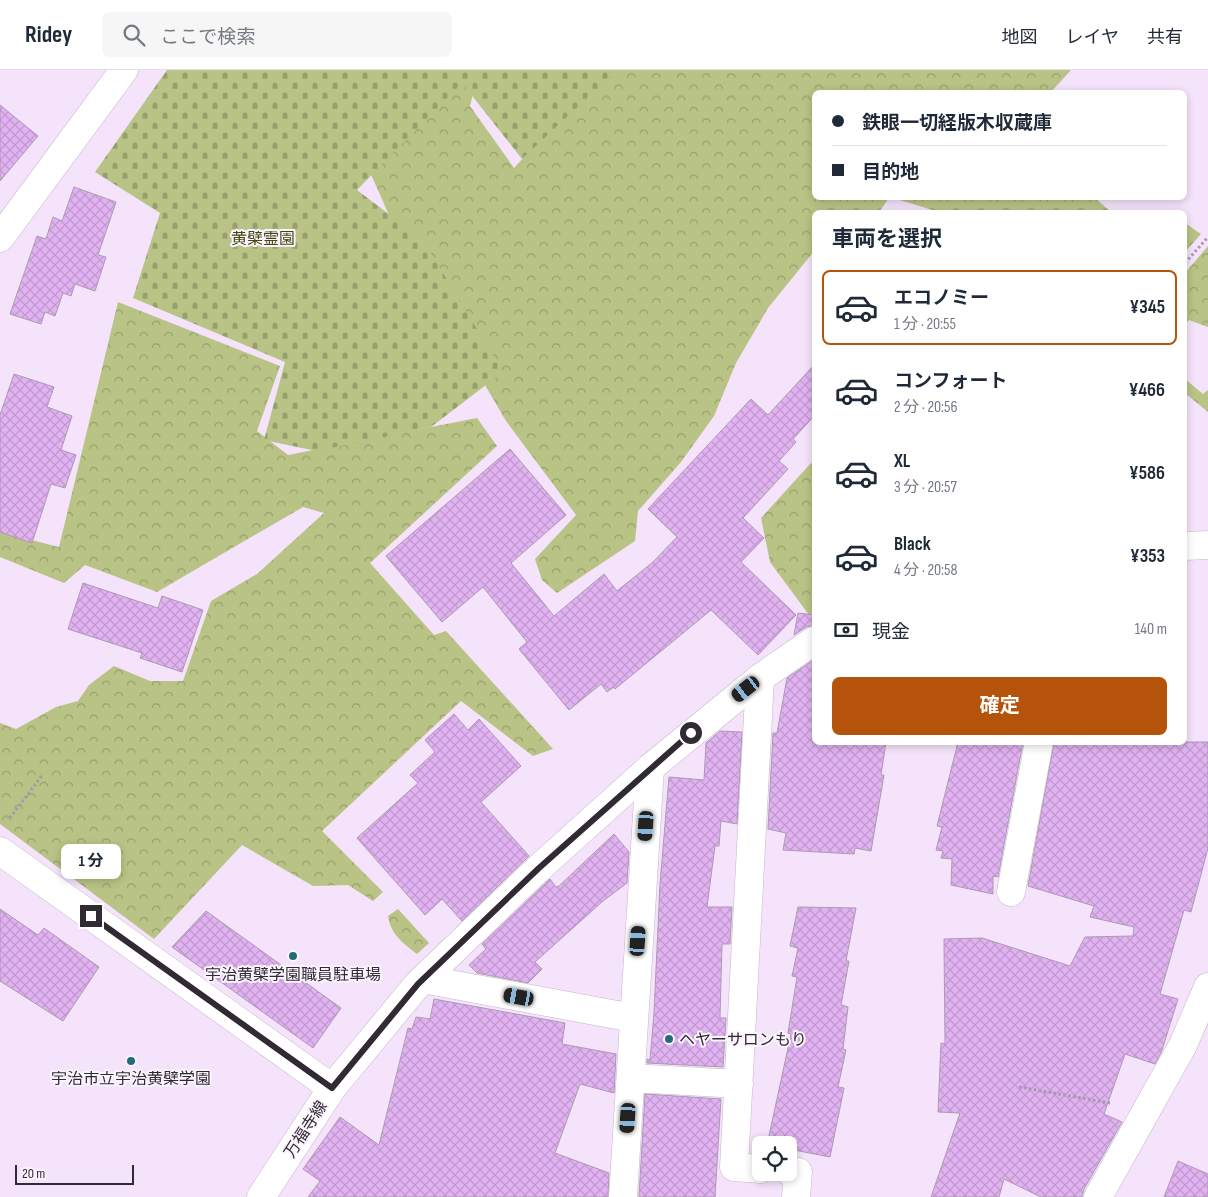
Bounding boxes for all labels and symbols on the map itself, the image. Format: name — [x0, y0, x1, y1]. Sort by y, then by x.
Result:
park label: 黄檗霊園 — [231, 230, 295, 249]
car — [729, 674, 762, 704]
route start — [680, 722, 702, 744]
car — [637, 811, 654, 841]
callout: 1 分 — [61, 844, 121, 878]
route end — [80, 905, 102, 927]
car — [629, 926, 646, 956]
marker: 宇治黄檗学園職員駐車場 — [287, 950, 299, 962]
place label: 宇治黄檗学園職員駐車場 — [205, 966, 381, 985]
car — [502, 987, 535, 1007]
place label: ヘヤーサロンもり — [679, 1031, 807, 1050]
marker: ヘヤーサロンもり — [663, 1033, 675, 1045]
marker: 宇治市立宇治黄檗学園 — [125, 1055, 137, 1067]
place label: 宇治市立宇治黄檗学園 — [51, 1070, 211, 1089]
street label: 万福寺線 — [281, 1098, 332, 1162]
car — [619, 1103, 636, 1133]
scale bar — [15, 1162, 134, 1185]

